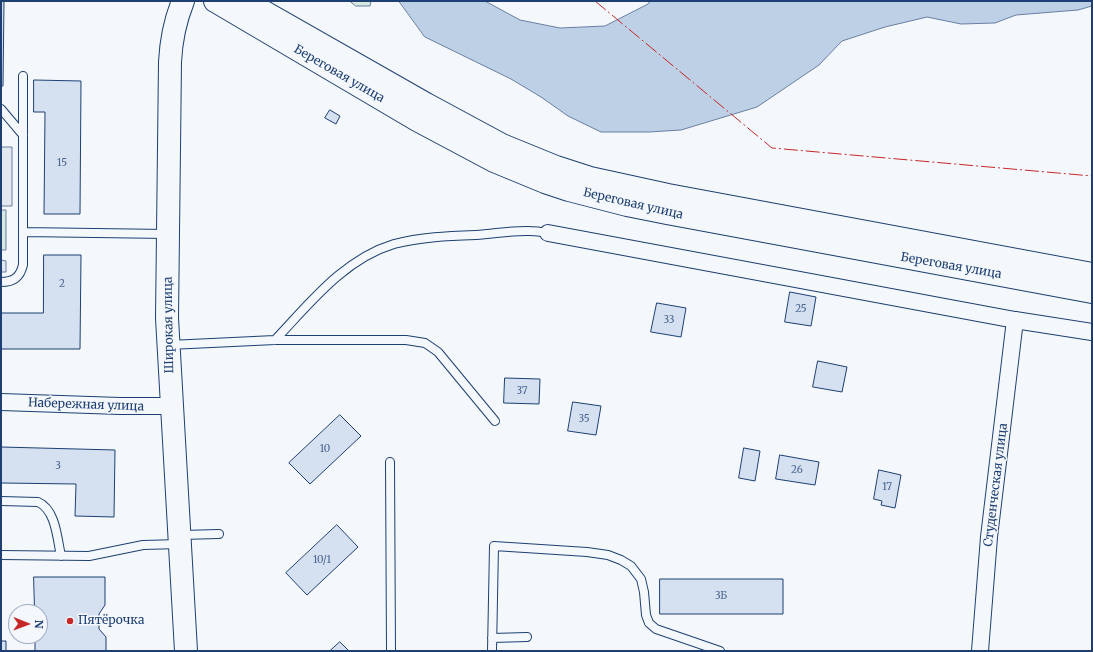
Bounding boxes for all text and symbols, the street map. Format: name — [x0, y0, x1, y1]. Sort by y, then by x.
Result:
street label: Береговая улица — [291, 42, 387, 106]
house number: 15 — [57, 157, 67, 169]
street label: Береговая улица — [582, 185, 684, 223]
street label: Береговая улица — [899, 250, 1003, 282]
street label: Широкая улица — [161, 276, 177, 374]
house number: 2 — [59, 278, 65, 290]
house number: 25 — [795, 303, 807, 315]
house number: 33 — [664, 314, 674, 326]
house number: 37 — [516, 385, 528, 397]
street label: Набережная улица — [28, 396, 144, 414]
house number: 35 — [578, 413, 590, 425]
street label: Студенческая улица — [981, 422, 1011, 548]
house number: 10 — [320, 443, 330, 455]
house number: 3 — [55, 460, 61, 472]
house number: 26 — [791, 464, 803, 476]
house number: 17 — [882, 481, 892, 493]
house number: 10/1 — [313, 554, 331, 566]
house number: 3Б — [715, 590, 727, 602]
north arrow — [8, 604, 48, 644]
place label: Пятёрочка — [78, 614, 144, 628]
marker: Пятёрочка — [65, 616, 75, 626]
text: N — [32, 620, 46, 629]

